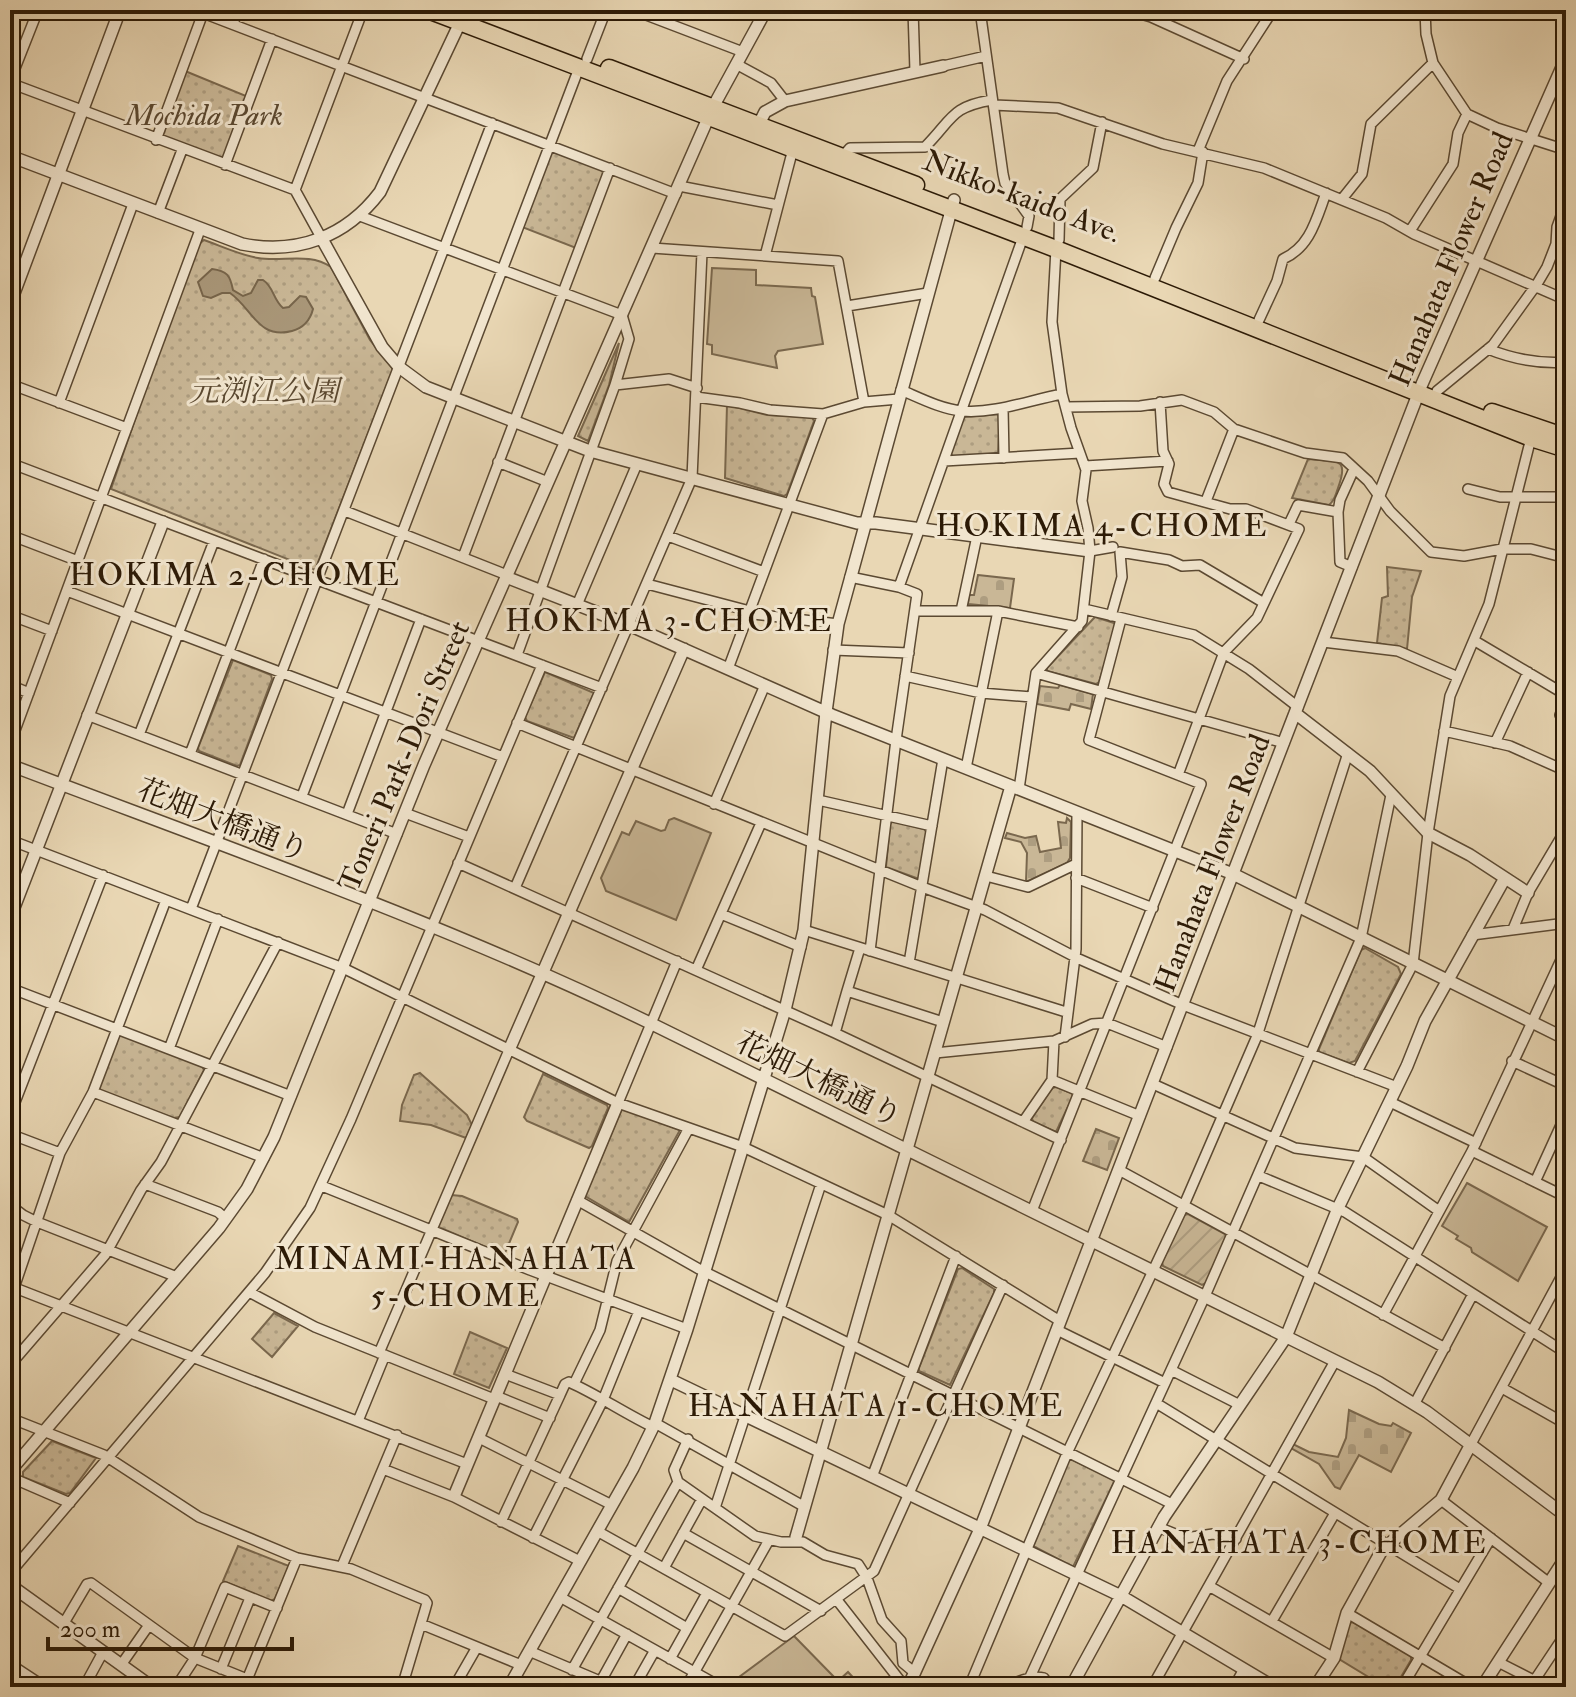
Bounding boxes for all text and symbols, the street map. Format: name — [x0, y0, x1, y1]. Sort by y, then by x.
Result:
park label: Mochida Park — [123, 97, 283, 134]
street label: Hanahata Flower Road — [1381, 126, 1522, 392]
street label: Nikko-kaido Ave. — [918, 142, 1126, 251]
park label: 元渕江公園 — [189, 373, 344, 410]
district label: HOKIMA 4-CHOME — [935, 506, 1269, 546]
district label: HOKIMA 2-CHOME — [69, 555, 401, 595]
district label: HOKIMA 3-CHOME — [505, 601, 833, 641]
street label: Toneri Park-Dori Street — [331, 615, 478, 897]
street label: Hanahata Flower Road — [1146, 729, 1279, 997]
street label: 花畑大橋通り — [132, 771, 313, 870]
street label: 花畑大橋通り — [730, 1023, 908, 1136]
district label: MINAMI-HANAHATA 5-CHOME — [274, 1239, 638, 1316]
district label: HANAHATA 1-CHOME — [688, 1386, 1064, 1426]
district label: HANAHATA 3-CHOME — [1110, 1523, 1488, 1563]
scale bar — [48, 1601, 292, 1651]
text: 200 m — [60, 1614, 121, 1645]

